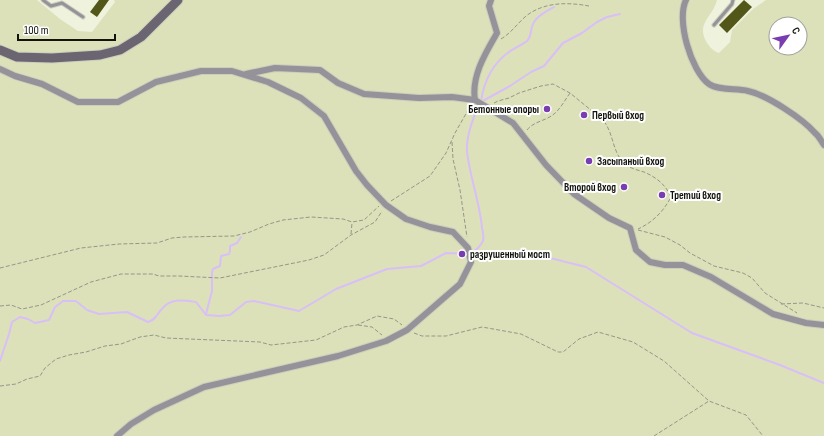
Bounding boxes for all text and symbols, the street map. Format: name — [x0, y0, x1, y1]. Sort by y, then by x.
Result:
scale bar — [18, 16, 115, 42]
north arrow — [768, 16, 808, 56]
text: 100 m — [24, 23, 49, 38]
text: С — [789, 25, 803, 37]
place label: Бетонные опоры — [468, 103, 539, 116]
marker: Бетонные опоры — [542, 104, 552, 114]
place label: Первый вход — [592, 109, 644, 122]
marker: Первый вход — [579, 110, 589, 120]
place label: Засыпаный вход — [597, 155, 664, 168]
marker: Засыпаный вход — [584, 156, 594, 166]
place label: Второй вход — [564, 181, 616, 194]
marker: Второй вход — [619, 182, 629, 192]
place label: Третий вход — [670, 189, 721, 202]
marker: Третий вход — [657, 190, 667, 200]
place label: разрушенный мост — [470, 248, 550, 261]
marker: разрушенный мост — [457, 249, 467, 259]

